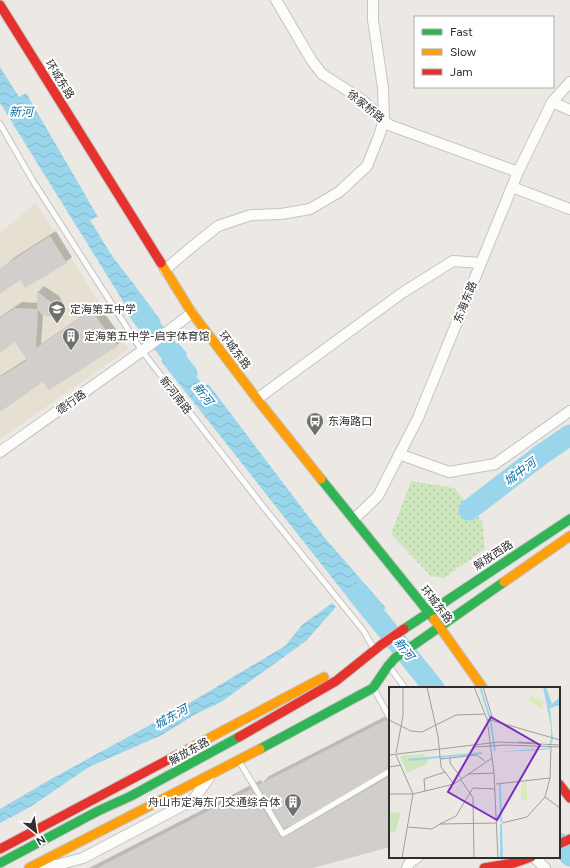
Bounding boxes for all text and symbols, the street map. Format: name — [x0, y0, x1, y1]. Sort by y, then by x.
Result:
legend — [414, 16, 554, 88]
text: Fast — [450, 25, 473, 39]
text: Slow — [450, 45, 477, 59]
street label: 环城东路 — [42, 57, 77, 101]
text: Jam — [450, 65, 473, 79]
street label: 徐家桥路 — [344, 87, 387, 125]
water label: 新河 — [9, 105, 35, 119]
street label: 东海东路 — [451, 279, 480, 325]
school or university icon: 定海第五中学 — [47, 299, 67, 324]
place label: 定海第五中学 — [70, 303, 136, 316]
building icon: 定海第五中学-启宇体育馆 — [61, 326, 81, 351]
street label: 环城东路 — [216, 329, 253, 372]
place label: 定海第五中学-启宇体育馆 — [84, 330, 210, 343]
street label: 新河南路 — [157, 374, 194, 417]
water label: 新河 — [190, 380, 217, 409]
street label: 德行路 — [54, 388, 89, 417]
bus stop icon: 东海路口 — [305, 411, 325, 436]
place label: 东海路口 — [328, 415, 372, 428]
water label: 城中河 — [501, 454, 540, 488]
street label: 解放西路 — [471, 538, 515, 573]
street label: 环城东路 — [418, 583, 455, 626]
water label: 新河 — [391, 635, 418, 664]
inset map — [389, 687, 560, 858]
water label: 城东河 — [152, 701, 192, 732]
street label: 解放东路 — [167, 735, 212, 768]
building icon: 舟山市定海东门交通综合体 — [283, 792, 303, 817]
place label: 舟山市定海东门交通综合体 — [148, 796, 281, 809]
north arrow — [16, 812, 56, 852]
text: N — [34, 832, 48, 848]

